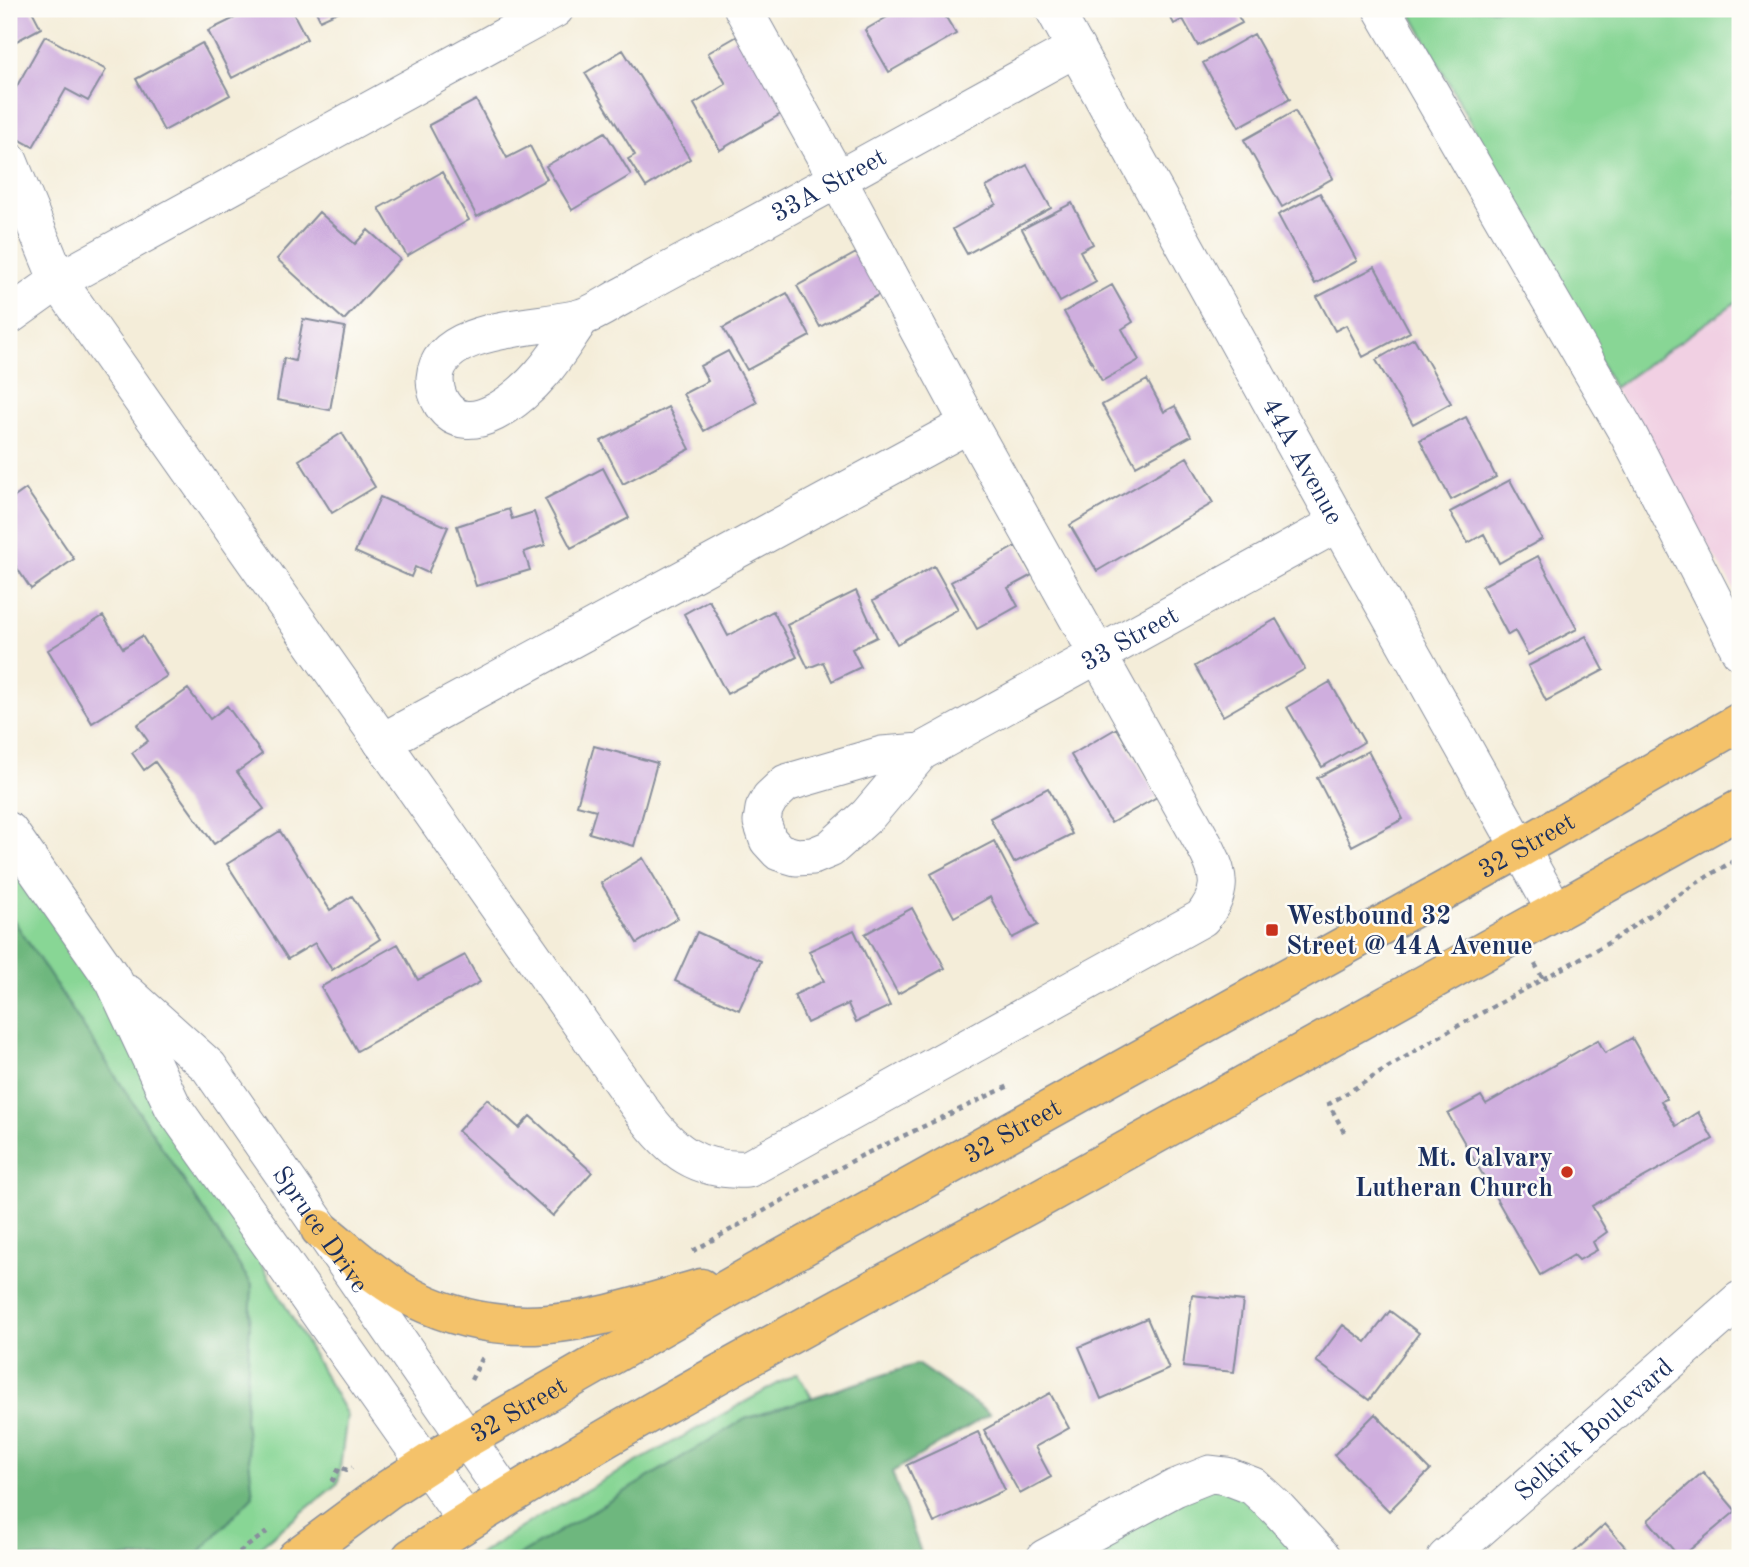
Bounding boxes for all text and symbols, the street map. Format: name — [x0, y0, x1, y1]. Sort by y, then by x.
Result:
street label: 33A Street — [768, 144, 891, 228]
street label: 44A Avenue — [1257, 394, 1347, 529]
street label: 33 Street — [1077, 602, 1183, 676]
street label: 32 Street — [1474, 809, 1580, 884]
place label: Westbound 32 Street @ 44A Avenue — [1286, 904, 1533, 960]
marker: Westbound 32 Street @ 44A Avenue — [1264, 922, 1280, 938]
street label: 32 Street — [960, 1095, 1066, 1169]
place label: Mt. Calvary Lutheran Church — [1355, 1146, 1553, 1202]
street label: Spruce Drive — [267, 1162, 372, 1298]
marker: Mt. Calvary Lutheran Church — [1559, 1164, 1575, 1180]
street label: Selkirk Boulevard — [1511, 1354, 1679, 1506]
street label: 32 Street — [467, 1373, 572, 1448]

